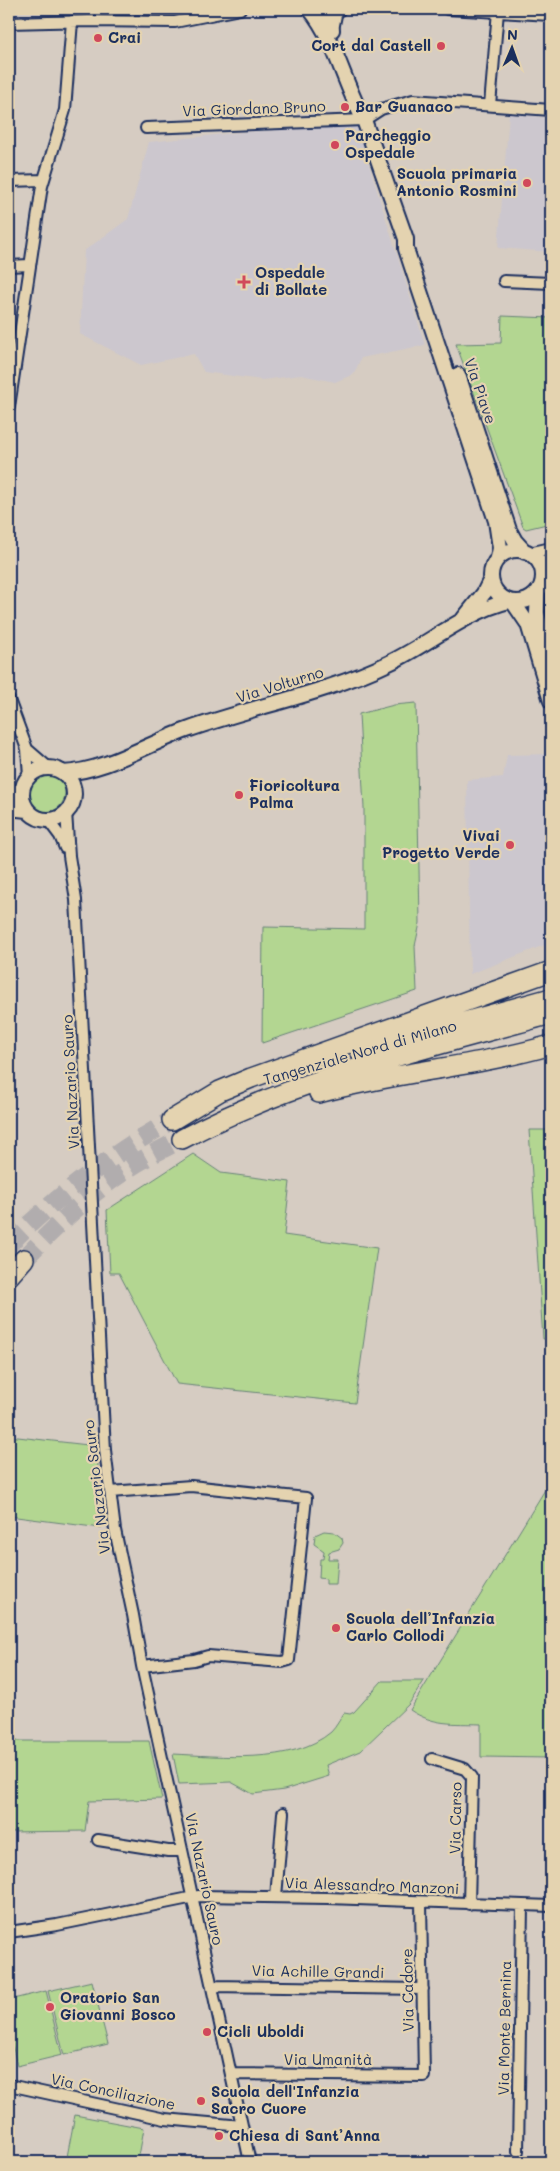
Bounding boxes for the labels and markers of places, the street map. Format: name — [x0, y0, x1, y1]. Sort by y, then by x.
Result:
place label: Crai — [108, 27, 141, 47]
marker: Crai — [92, 32, 104, 44]
place label: Cort dal Castell — [311, 35, 431, 55]
marker: Cort dal Castell — [435, 40, 447, 52]
place label: Bar Guanaco — [355, 96, 453, 116]
marker: Bar Guanaco — [339, 101, 351, 113]
place label: Parcheggio Ospedale — [345, 125, 431, 162]
marker: Parcheggio Ospedale — [329, 139, 341, 151]
place label: Scuola primaria Antonio Rosmini — [396, 163, 517, 200]
marker: Scuola primaria Antonio Rosmini — [521, 177, 533, 189]
place label: Ospedale di Bollate — [255, 262, 327, 299]
marker: Ospedale di Bollate — [237, 275, 251, 289]
place label: Fioricoltura Palma — [249, 775, 340, 812]
marker: Fioricoltura Palma — [233, 789, 245, 801]
place label: Vivai Progetto Verde — [382, 825, 500, 862]
marker: Vivai Progetto Verde — [504, 839, 516, 851]
place label: Scuola dell’Infanzia Carlo Collodi — [346, 1608, 495, 1645]
marker: Scuola dell’Infanzia Carlo Collodi — [330, 1622, 342, 1634]
place label: Oratorio San Giovanni Bosco — [60, 1987, 176, 2024]
marker: Oratorio San Giovanni Bosco — [44, 2001, 56, 2013]
place label: Cicli Uboldi — [217, 2021, 305, 2041]
marker: Cicli Uboldi — [201, 2026, 213, 2038]
place label: Scuola dell'Infanzia Sacro Cuore — [211, 2081, 360, 2118]
marker: Scuola dell'Infanzia Sacro Cuore — [195, 2095, 207, 2107]
place label: Chiesa di Sant’Anna — [229, 2125, 380, 2145]
marker: Chiesa di Sant’Anna — [213, 2130, 225, 2142]

